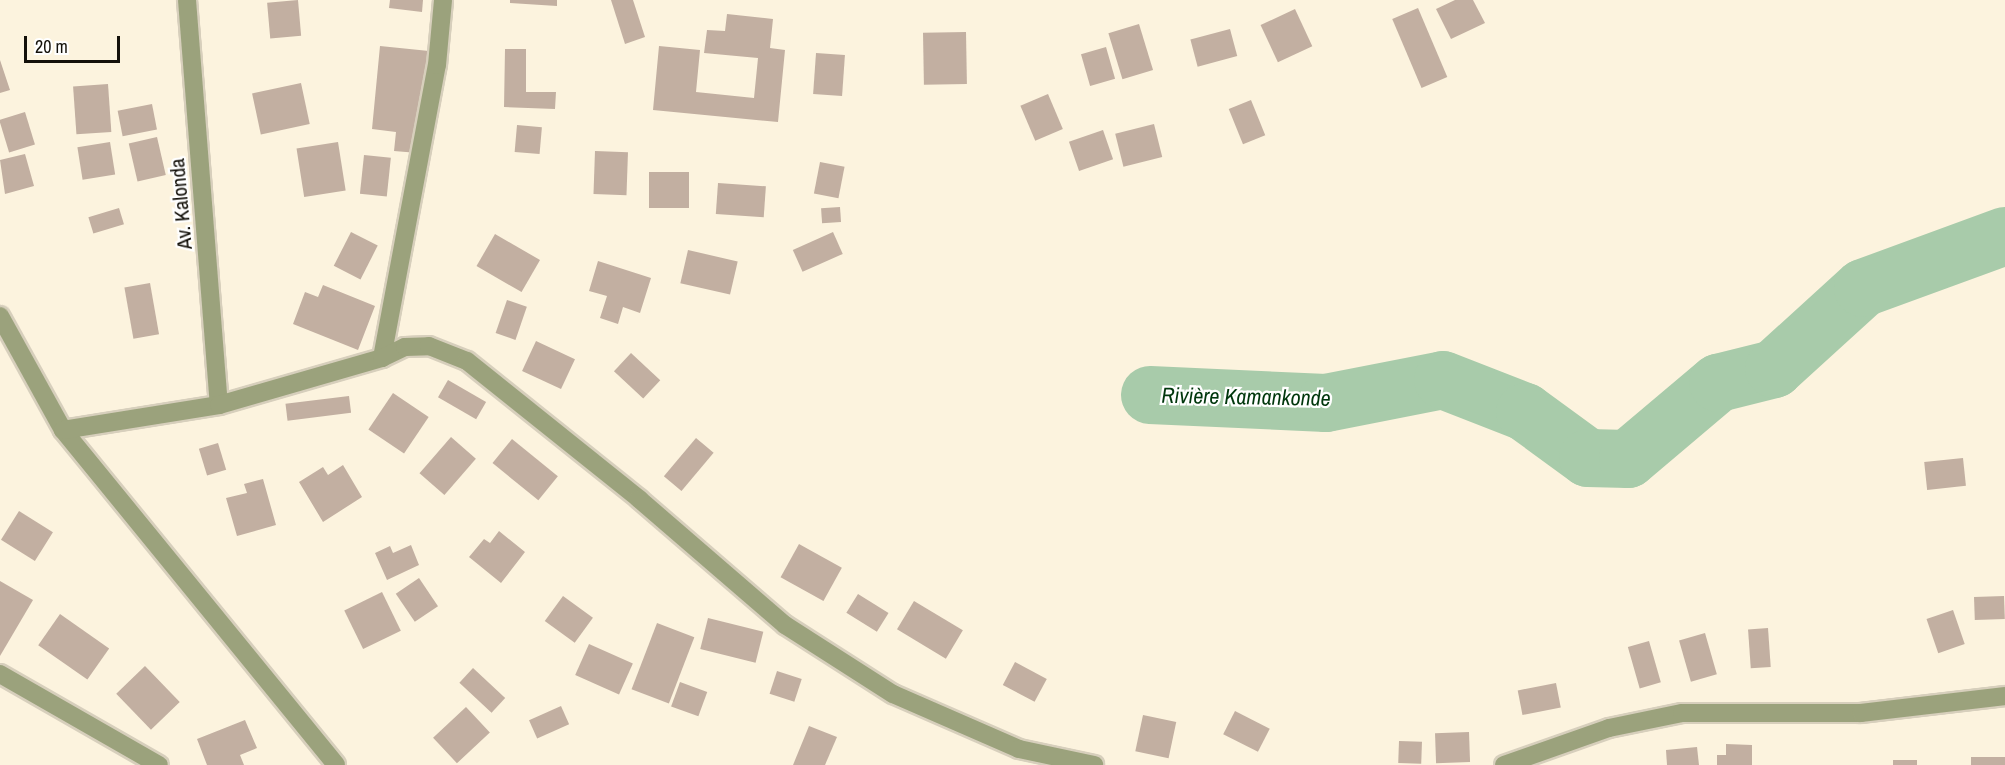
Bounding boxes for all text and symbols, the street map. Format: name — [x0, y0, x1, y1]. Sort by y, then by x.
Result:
scale bar — [27, 24, 123, 62]
text: 20 m — [35, 34, 68, 59]
street label: Av. Kalonda — [164, 157, 198, 251]
water label: Rivière Kamankonde — [1161, 382, 1331, 412]

